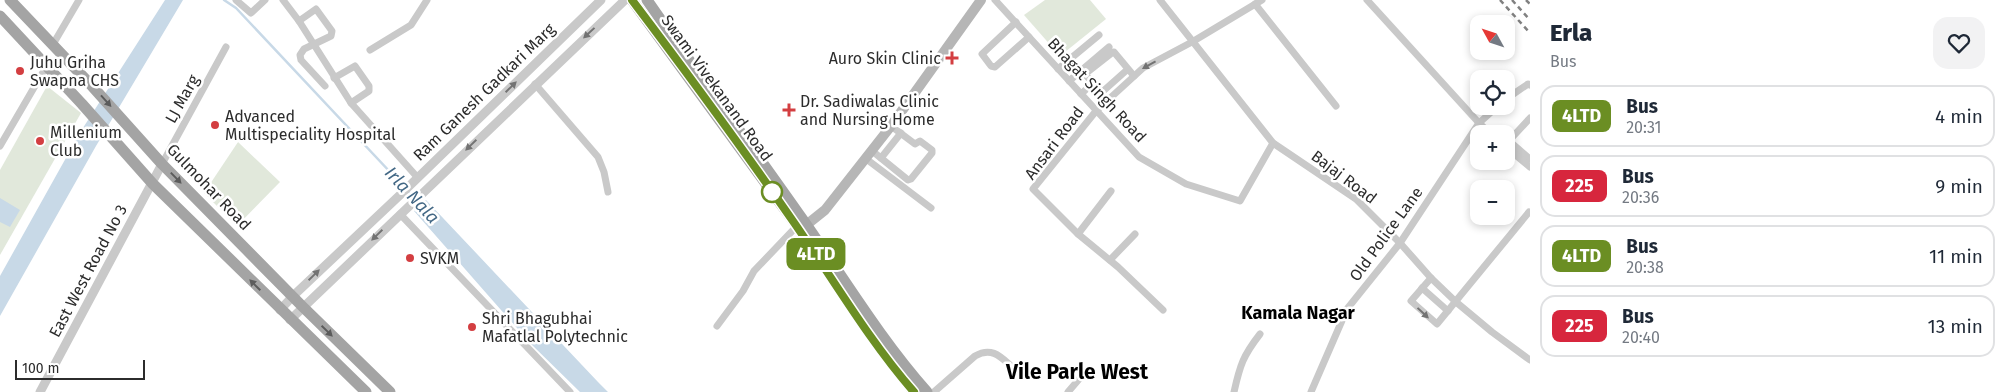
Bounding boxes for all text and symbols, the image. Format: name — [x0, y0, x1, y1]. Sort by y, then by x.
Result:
street label: Swami Vivekanand Road — [658, 11, 776, 165]
north arrow — [1470, 15, 1515, 60]
map controls — [1470, 15, 1515, 225]
button: heart — [1933, 17, 1985, 69]
street label: Ram Ganesh Gadkari Marg — [409, 19, 559, 165]
text: Erla — [1550, 19, 1592, 47]
one-way arrow — [583, 27, 595, 39]
street label: Bhagat Singh Road — [1044, 34, 1150, 146]
place label: Auro Skin Clinic — [829, 49, 941, 68]
marker: Auro Skin Clinic — [945, 51, 959, 65]
text: Bus — [1550, 52, 1577, 71]
place label: Juhu Griha Swapna CHS — [30, 53, 119, 90]
one-way arrow — [1142, 61, 1156, 69]
marker: Juhu Griha Swapna CHS — [14, 65, 26, 77]
button: locate — [1470, 70, 1515, 115]
street label: LJ Marg — [161, 71, 203, 126]
one-way arrow — [504, 81, 516, 93]
place label: Dr. Sadiwalas Clinic and Nursing Home — [800, 92, 939, 129]
one-way arrow — [100, 94, 112, 106]
text: Bus — [1626, 95, 1658, 118]
marker: Dr. Sadiwalas Clinic and Nursing Home — [782, 103, 796, 117]
street label: Ansari Road — [1020, 103, 1088, 183]
text: 4LTD — [1562, 105, 1601, 127]
text: 4 min — [1935, 105, 1983, 128]
place label: Advanced Multispeciality Hospital — [225, 107, 396, 144]
text: 20:31 — [1626, 118, 1662, 137]
marker: Advanced Multispeciality Hospital — [209, 119, 221, 131]
place label: Millenium Club — [50, 123, 122, 160]
button: + — [1470, 125, 1515, 170]
marker: Millenium Club — [34, 135, 46, 147]
one-way arrow — [465, 139, 477, 151]
street label: Gulmohar Road — [163, 140, 255, 234]
street label: Bajaj Road — [1308, 146, 1380, 208]
water label: Irla Nala — [380, 162, 444, 228]
text: Bus — [1622, 165, 1654, 188]
one-way arrow — [170, 171, 182, 183]
text: 225 — [1565, 175, 1594, 197]
text: 9 min — [1935, 175, 1983, 198]
button: − — [1470, 180, 1515, 225]
unlabelled marker — [761, 181, 783, 203]
street label: Old Police Lane — [1345, 183, 1427, 285]
text: 20:36 — [1622, 188, 1659, 207]
street label: East West Road No 3 — [45, 201, 131, 340]
one-way arrow — [371, 229, 383, 241]
text: Bus — [1626, 235, 1658, 258]
line badge: 4LTD — [781, 238, 851, 270]
text: 4LTD — [796, 243, 836, 265]
text: 4LTD — [1562, 245, 1601, 267]
text: 11 min — [1929, 245, 1983, 268]
place label: SVKM — [420, 249, 459, 268]
marker: SVKM — [404, 252, 416, 264]
text: 20:38 — [1626, 258, 1664, 277]
one-way arrow — [308, 269, 320, 281]
one-way arrow — [250, 279, 262, 291]
district label: Kamala Nagar — [1241, 302, 1356, 324]
text: Bus — [1622, 305, 1654, 328]
one-way arrow — [1417, 307, 1430, 318]
place label: Shri Bhagubhai Mafatlal Polytechnic — [482, 309, 628, 346]
text: 225 — [1565, 315, 1594, 337]
text: 13 min — [1927, 315, 1983, 338]
marker: Shri Bhagubhai Mafatlal Polytechnic — [466, 321, 478, 333]
one-way arrow — [321, 325, 333, 337]
text: 20:40 — [1622, 328, 1660, 347]
scale bar — [15, 357, 145, 380]
district label: Vile Parle West — [1005, 359, 1149, 385]
text: 100 m — [22, 360, 59, 377]

